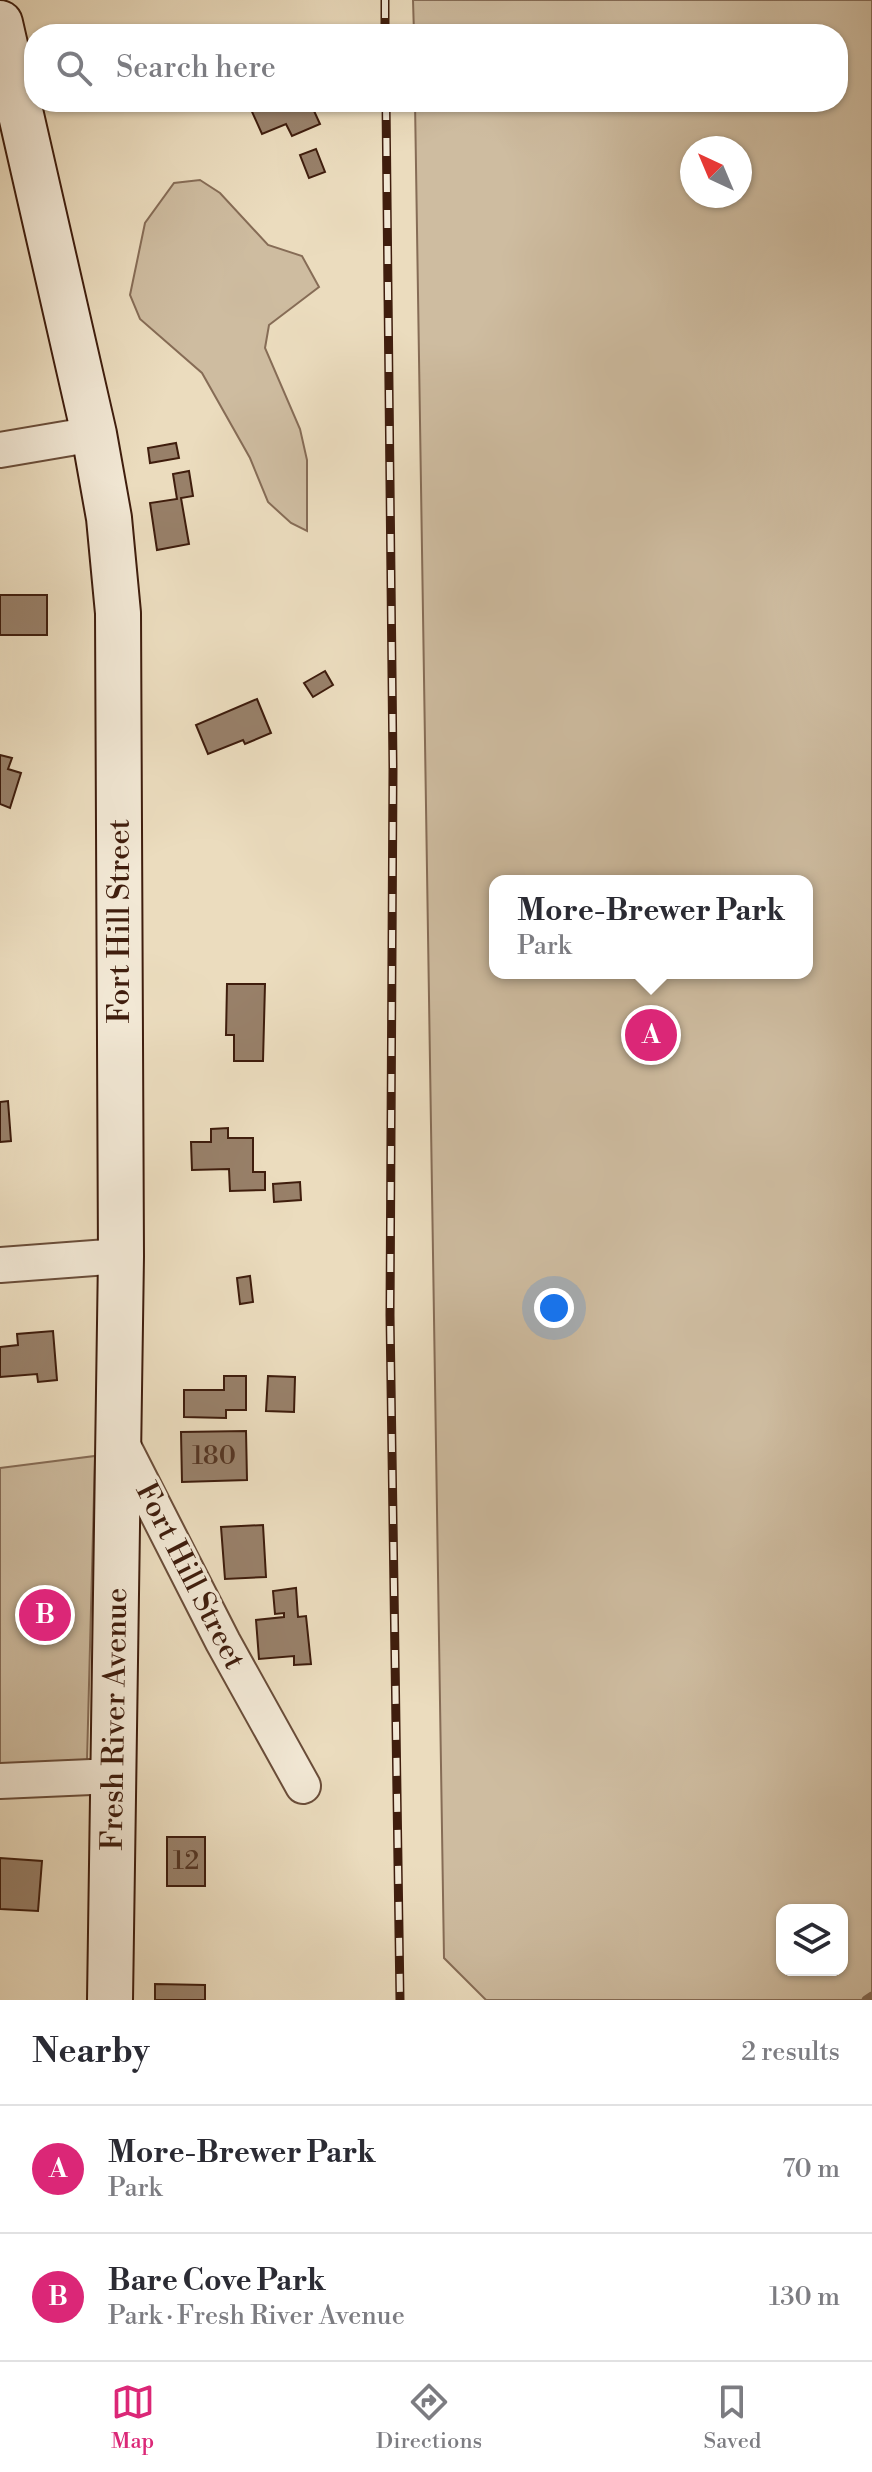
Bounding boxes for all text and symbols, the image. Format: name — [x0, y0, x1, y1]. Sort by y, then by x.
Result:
search box — [24, 24, 848, 112]
icon: search — [52, 46, 96, 90]
text: Search here — [116, 49, 276, 87]
north arrow — [680, 136, 752, 208]
street label: Fort Hill Street — [101, 818, 139, 1023]
popup — [489, 875, 813, 979]
text: More-Brewer Park — [517, 892, 785, 930]
text: Park — [517, 930, 571, 962]
pin: A — [625, 1005, 677, 1065]
your location — [534, 1288, 574, 1328]
house number: 180 — [192, 1440, 236, 1472]
street label: Fort Hill Street — [127, 1476, 253, 1676]
pin: B — [19, 1585, 71, 1645]
street label: Fresh River Avenue — [94, 1587, 136, 1851]
house number: 12 — [173, 1845, 199, 1877]
map controls — [776, 1904, 848, 1976]
button: layers — [776, 1904, 848, 1976]
text: Nearby — [32, 2031, 150, 2073]
text: 2 results — [741, 2036, 840, 2068]
text: More-Brewer Park — [108, 2134, 375, 2172]
text: A — [49, 2153, 67, 2185]
text: 70 m — [782, 2153, 840, 2185]
text: Park — [108, 2172, 162, 2204]
text: Bare Cove Park — [108, 2262, 325, 2300]
text: B — [48, 2281, 68, 2313]
text: 130 m — [769, 2281, 840, 2313]
text: Park · Fresh River Avenue — [108, 2300, 405, 2332]
tab: Map — [111, 2380, 155, 2455]
tab: Directions — [376, 2380, 482, 2455]
tab: Saved — [704, 2380, 761, 2455]

